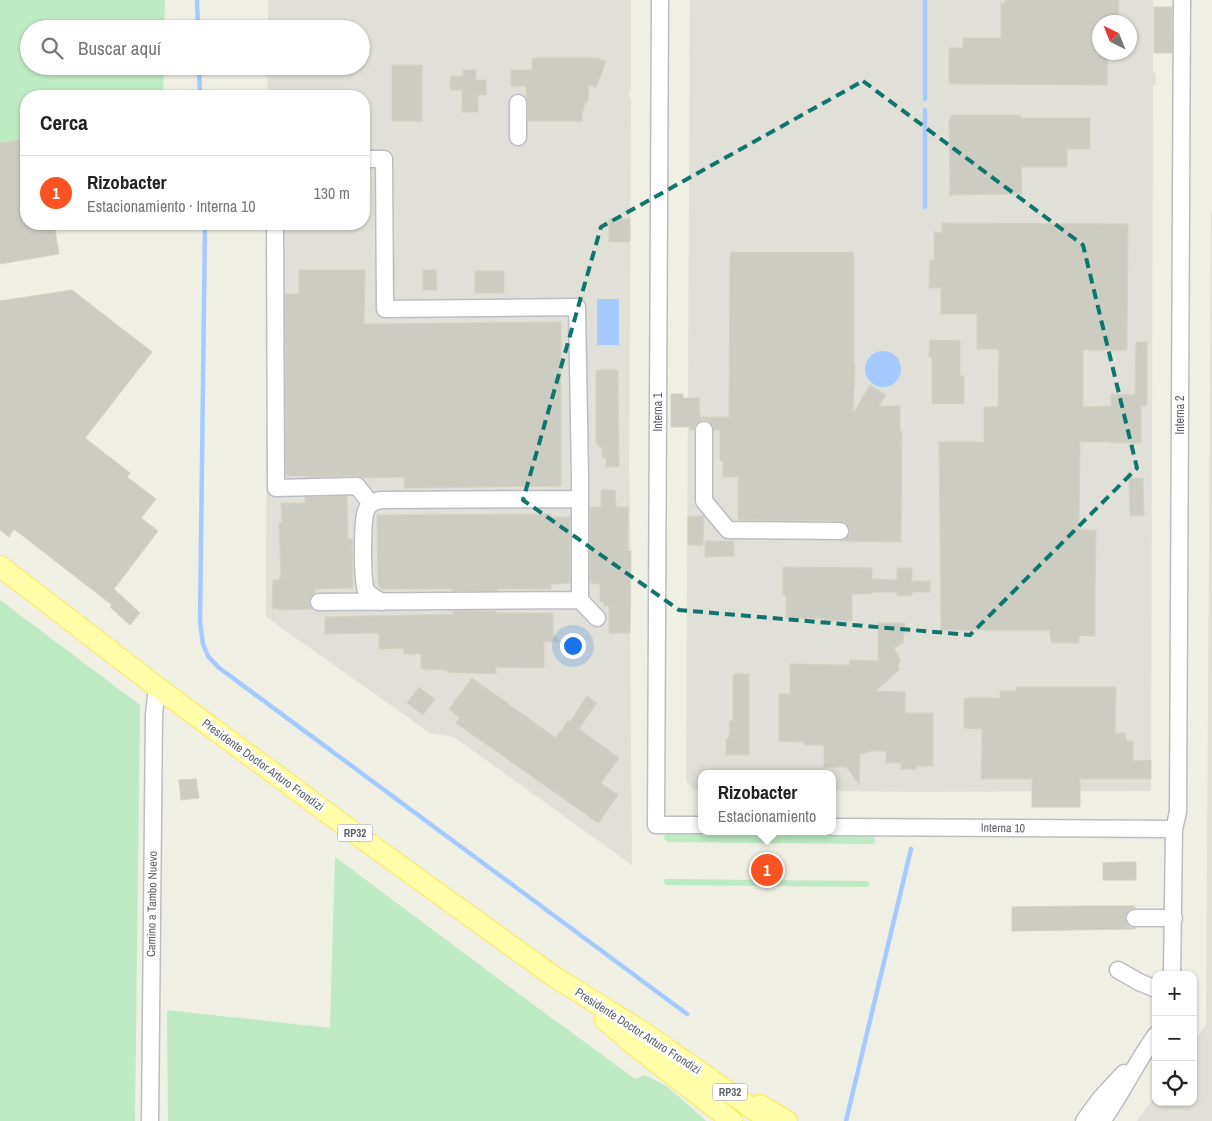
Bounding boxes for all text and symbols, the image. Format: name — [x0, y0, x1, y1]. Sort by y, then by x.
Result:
north arrow — [1092, 15, 1137, 60]
search box — [20, 20, 370, 75]
icon: search — [38, 34, 66, 62]
text: Buscar aquí — [78, 35, 161, 61]
text: Cerca — [40, 108, 88, 137]
text: Rizobacter — [87, 169, 167, 195]
text: 1 — [52, 182, 60, 204]
text: 130 m — [314, 182, 350, 204]
text: Estacionamiento · Interna 10 — [87, 195, 256, 217]
street label: Interna 1 — [650, 392, 666, 431]
street label: Interna 2 — [1172, 396, 1188, 434]
your location — [560, 633, 586, 659]
street label: Presidente Doctor Arturo Frondizi — [199, 715, 327, 815]
popup — [698, 770, 836, 835]
text: Rizobacter — [718, 779, 797, 805]
text: Estacionamiento — [718, 805, 816, 827]
street label: Interna 10 — [981, 820, 1025, 836]
road number: RP32 — [338, 824, 372, 841]
street label: Camino a Tambo Nuevo — [143, 851, 161, 957]
pin: 1 — [751, 851, 783, 889]
map controls — [1152, 971, 1197, 1106]
button: + — [1152, 971, 1197, 1016]
street label: Presidente Doctor Arturo Frondizi — [572, 984, 704, 1078]
button: − — [1152, 1016, 1197, 1061]
button: locate — [1152, 1061, 1197, 1106]
road number: RP32 — [712, 1084, 748, 1100]

